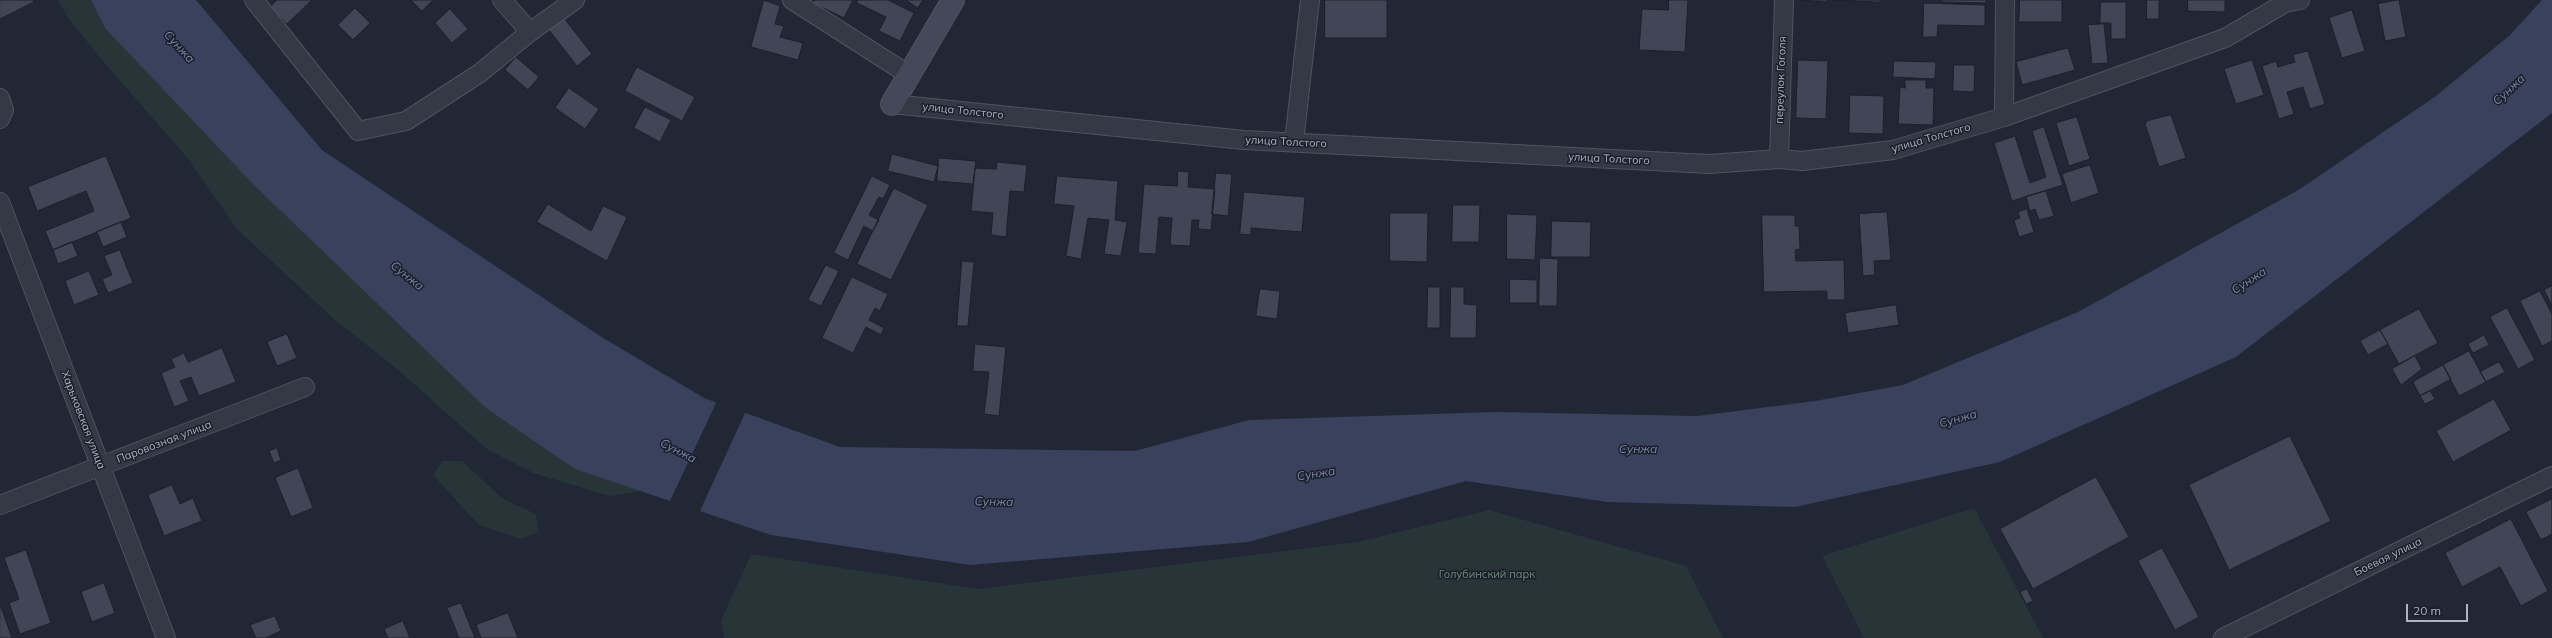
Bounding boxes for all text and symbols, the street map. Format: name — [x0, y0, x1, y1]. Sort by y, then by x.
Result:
water label: Сунжа — [161, 28, 197, 66]
street label: переулок Гоголя — [1773, 36, 1789, 124]
water label: Сунжа — [2490, 72, 2528, 108]
street label: улица Толстого — [922, 100, 1004, 122]
street label: улица Толстого — [1890, 120, 1972, 156]
street label: улица Толстого — [1245, 133, 1327, 151]
street label: улица Толстого — [1568, 150, 1650, 168]
water label: Сунжа — [387, 258, 427, 294]
water label: Сунжа — [2229, 264, 2269, 298]
street label: Харьковская улица — [58, 369, 108, 471]
water label: Сунжа — [1937, 407, 1979, 431]
street label: Паровозная улица — [115, 418, 213, 466]
water label: Сунжа — [658, 436, 698, 466]
water label: Сунжа — [1619, 442, 1657, 456]
water label: Сунжа — [1296, 464, 1336, 484]
water label: Сунжа — [975, 494, 1013, 510]
street label: Боевая улица — [2352, 535, 2424, 579]
park label: Голубинский парк — [1439, 568, 1535, 582]
scale bar — [2408, 596, 2470, 622]
text: 20 m — [2413, 603, 2441, 618]

